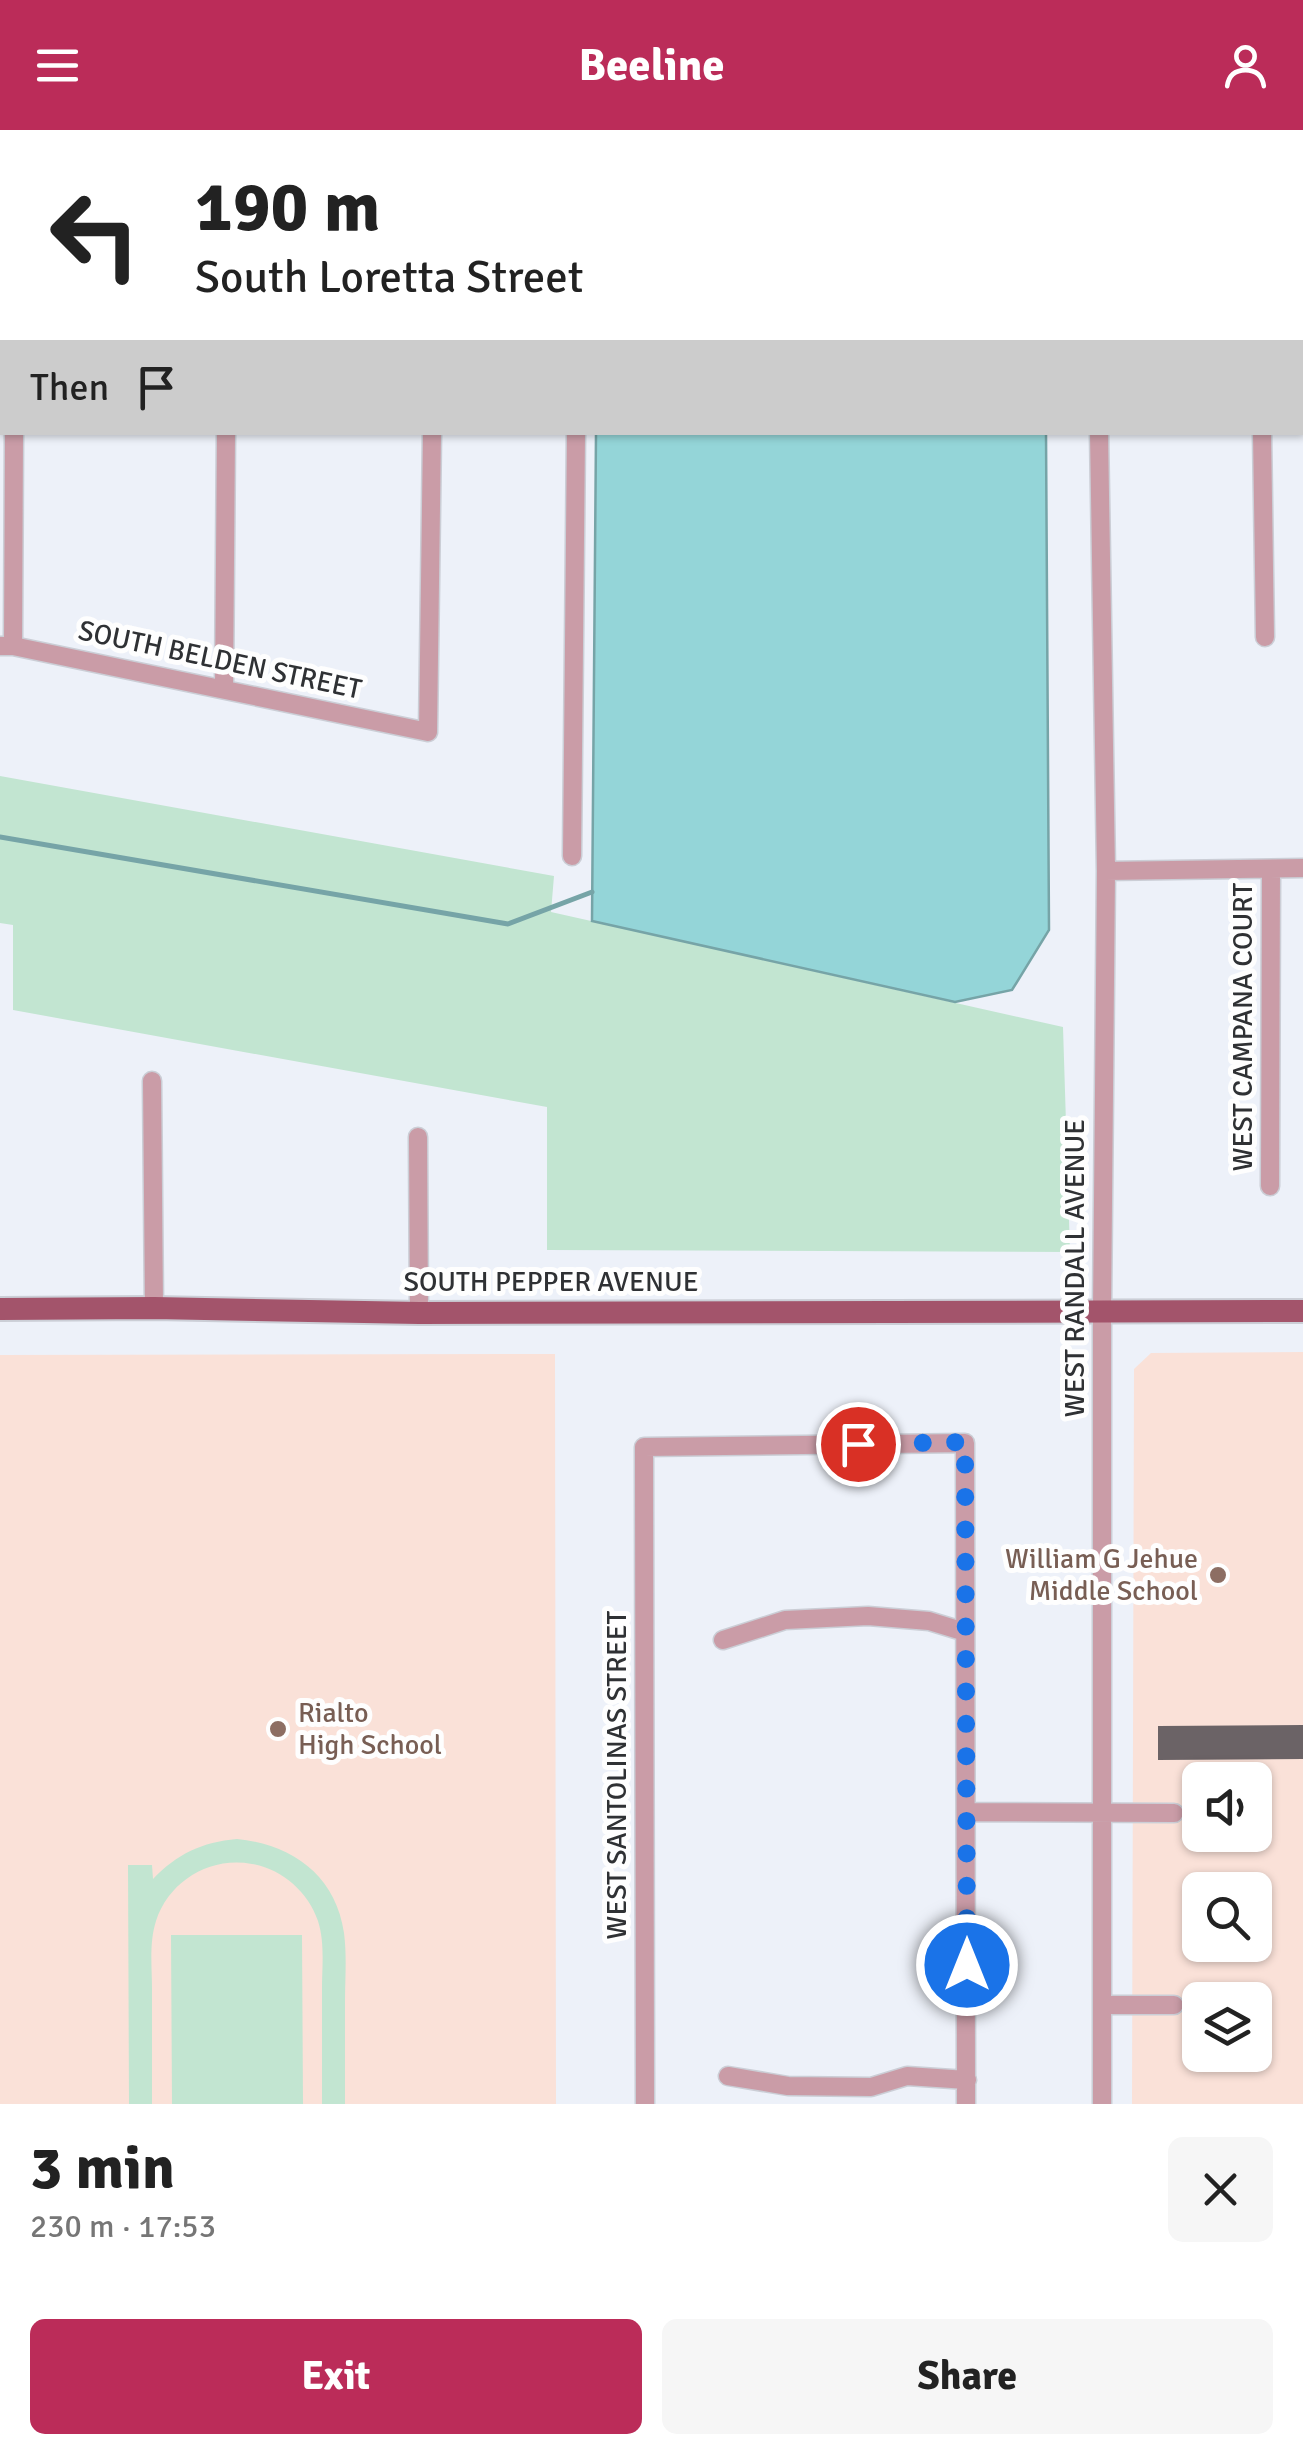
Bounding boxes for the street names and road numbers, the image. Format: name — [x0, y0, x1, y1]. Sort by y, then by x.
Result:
street label: SOUTH BELDEN STREET — [75, 613, 365, 707]
street label: WEST CAMPANA COURT — [1226, 882, 1260, 1171]
street label: WEST RANDALL AVENUE — [1058, 1119, 1092, 1417]
street label: SOUTH PEPPER AVENUE — [403, 1265, 699, 1299]
street label: WEST SANTOLINAS STREET — [600, 1610, 634, 1939]

